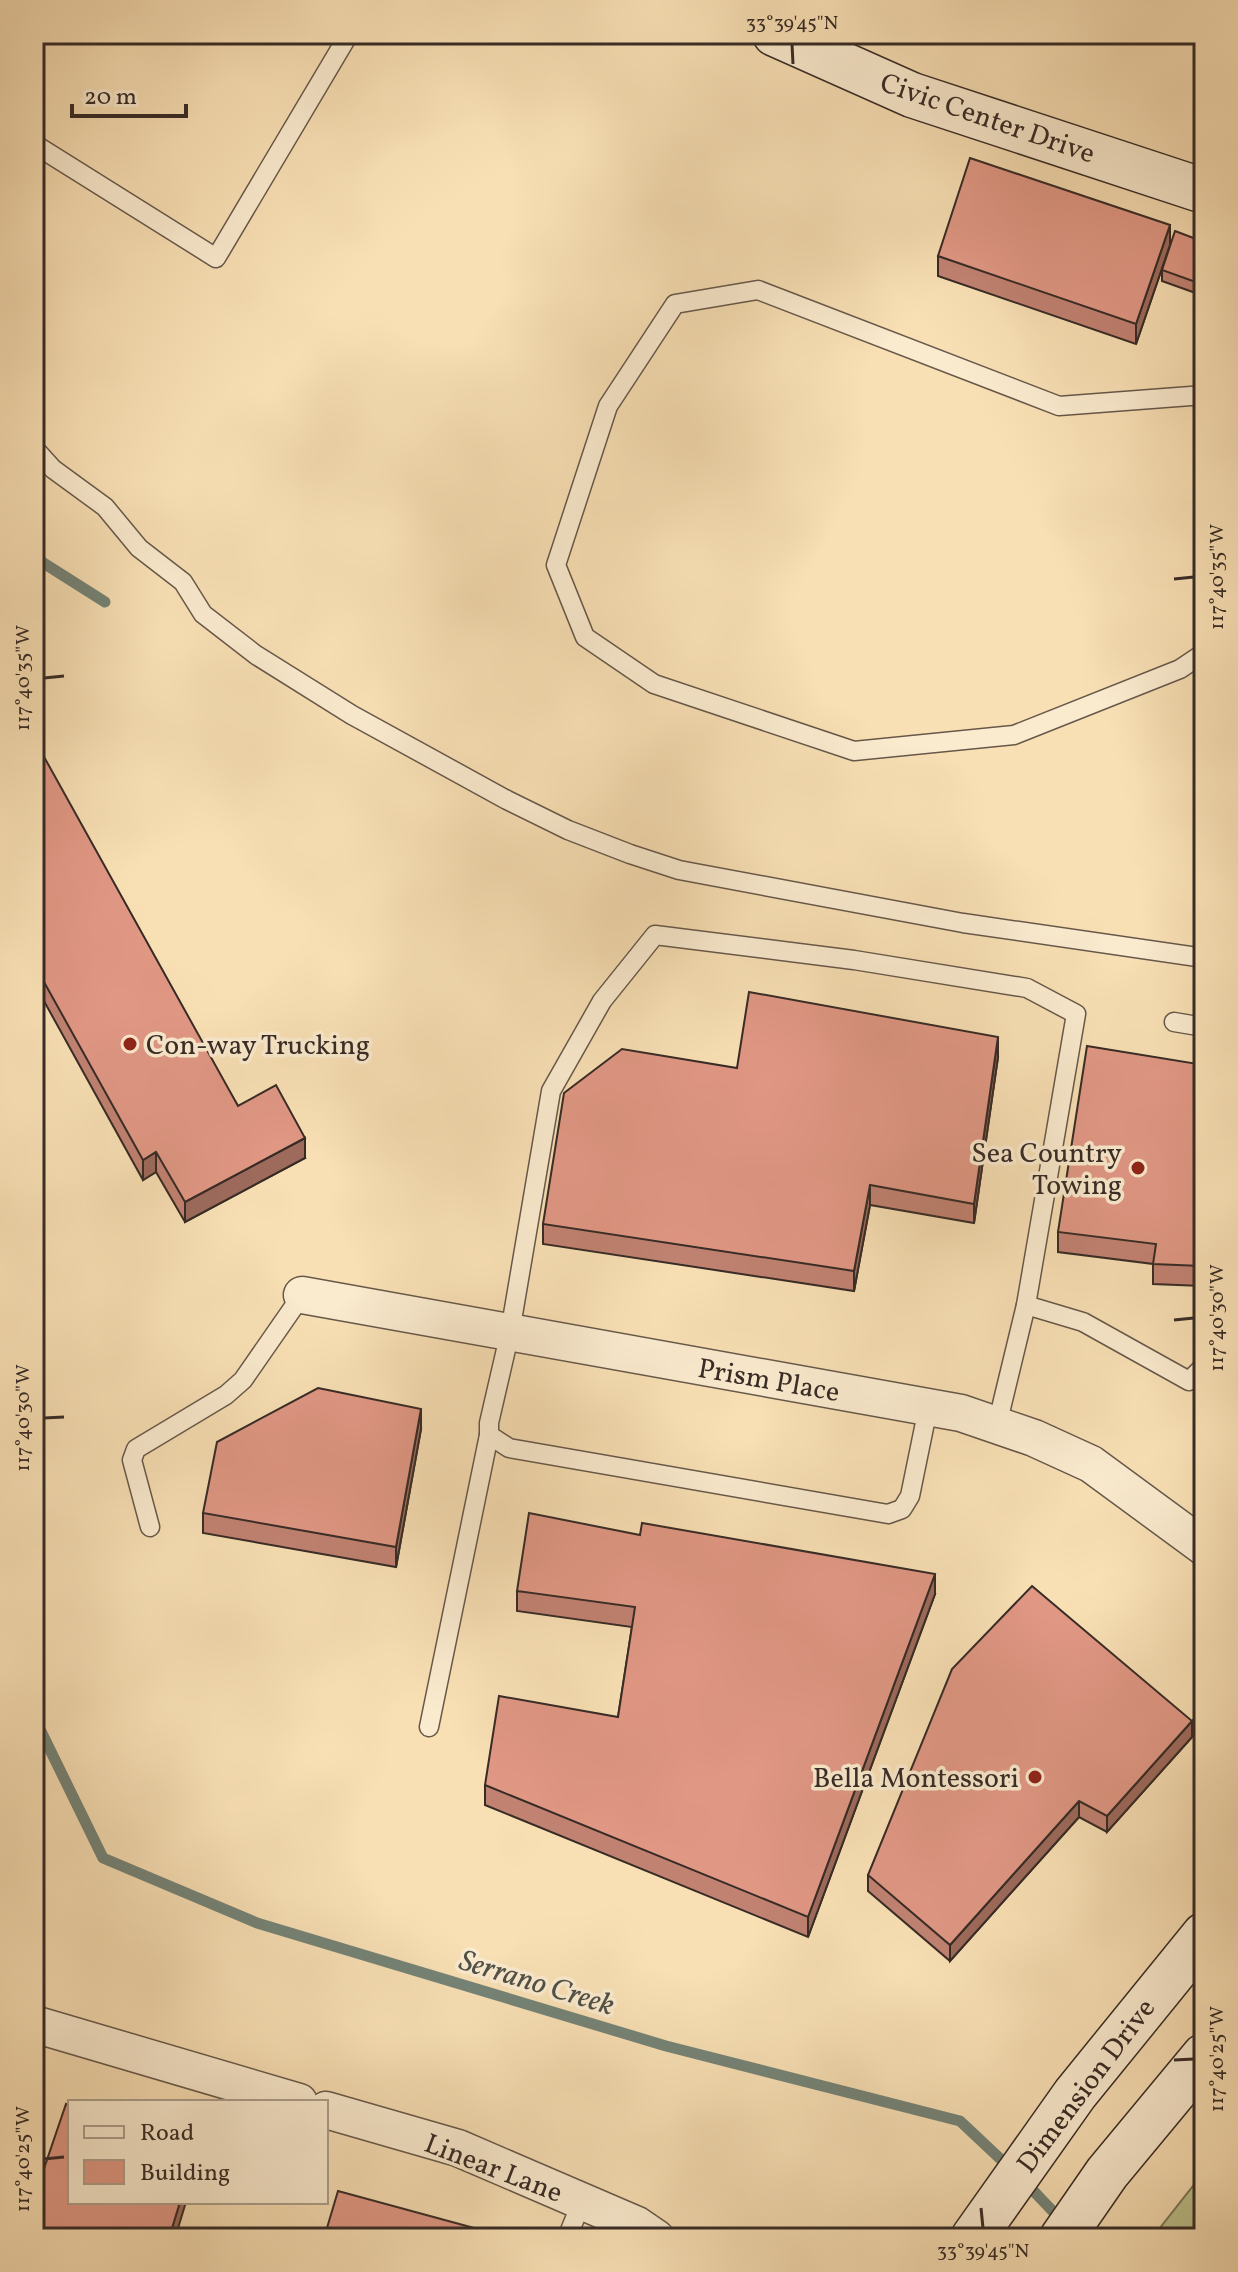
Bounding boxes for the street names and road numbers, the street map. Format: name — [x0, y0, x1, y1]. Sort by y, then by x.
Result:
street label: Civic Center Drive — [875, 64, 1100, 174]
street label: Prism Place — [695, 1350, 842, 1413]
street label: Dimension Drive — [1008, 1991, 1166, 2182]
street label: Linear Lane — [418, 2125, 568, 2214]

